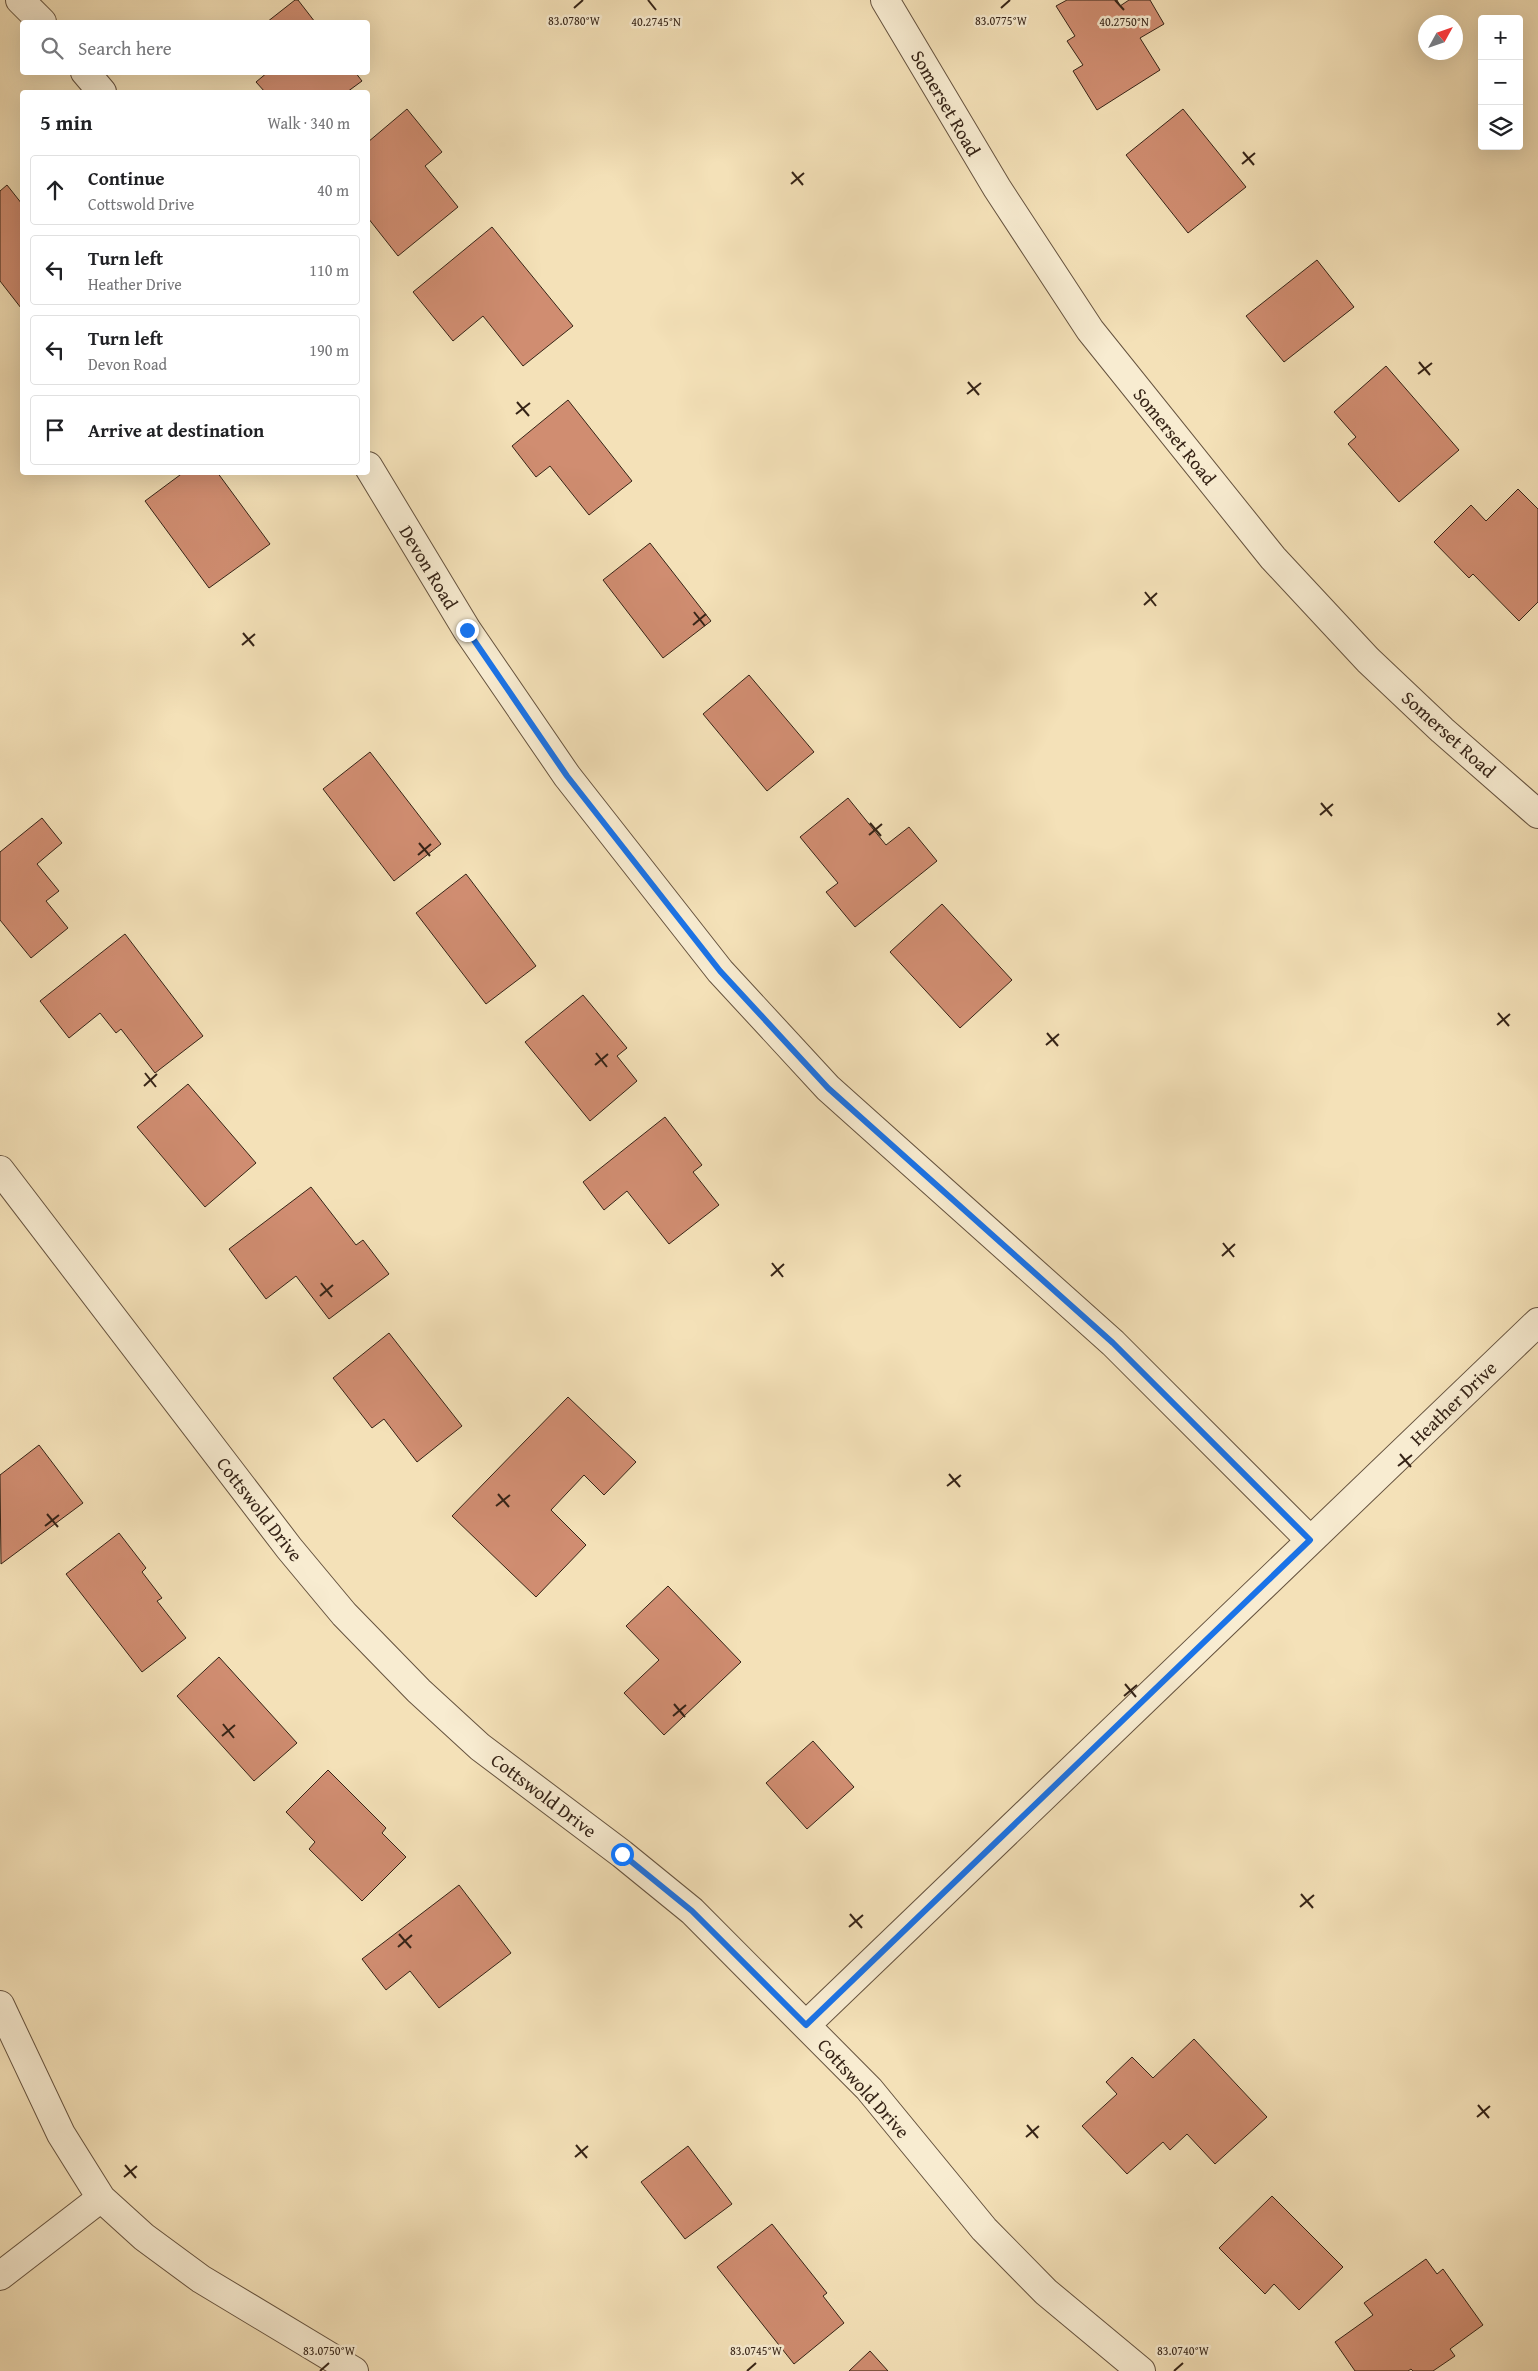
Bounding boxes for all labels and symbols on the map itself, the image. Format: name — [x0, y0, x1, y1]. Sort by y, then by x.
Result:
text: 83.0780°W — [548, 12, 601, 29]
text: 83.0775°W — [975, 12, 1028, 29]
text: 40.2745°N — [631, 13, 681, 30]
text: 40.2750°N — [1099, 13, 1149, 30]
north arrow — [1418, 15, 1463, 60]
street label: Somerset Road — [904, 45, 988, 162]
street label: Somerset Road — [1127, 381, 1224, 491]
street label: Devon Road — [393, 520, 466, 615]
route end — [456, 619, 479, 642]
street label: Somerset Road — [1396, 684, 1503, 785]
street label: Heather Drive — [1403, 1354, 1503, 1452]
street label: Cottswold Drive — [210, 1451, 310, 1567]
street label: Cottswold Drive — [485, 1746, 603, 1844]
route start — [611, 1843, 634, 1866]
street label: Cottswold Drive — [811, 2032, 917, 2144]
text: 83.0750°W — [303, 2342, 356, 2359]
text: 83.0745°W — [730, 2342, 783, 2359]
text: 83.0740°W — [1157, 2342, 1210, 2359]

